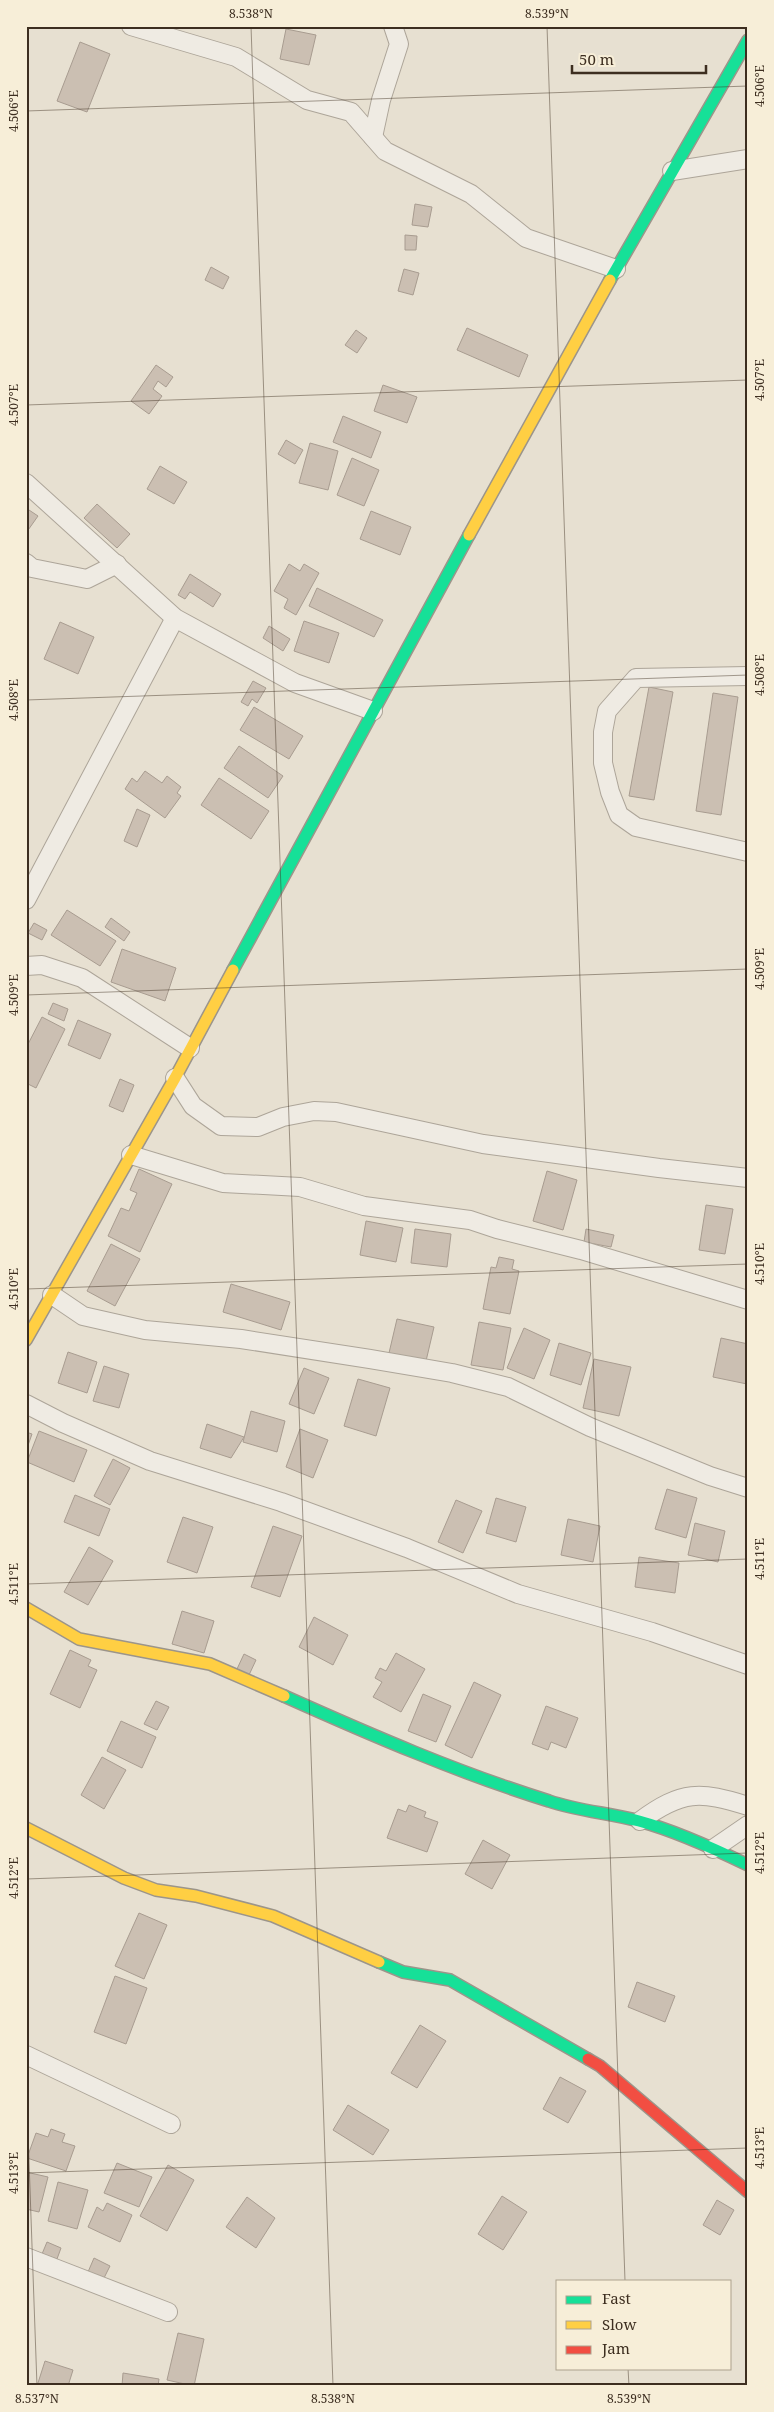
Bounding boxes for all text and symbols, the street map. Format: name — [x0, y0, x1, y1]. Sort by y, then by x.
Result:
text: 8.538°N — [229, 5, 273, 22]
text: 8.539°N — [525, 5, 569, 22]
scale bar — [572, 42, 705, 74]
text: 50 m — [579, 49, 614, 69]
text: 4.506°E — [751, 65, 768, 107]
text: 4.506°E — [5, 90, 22, 132]
text: 4.507°E — [751, 359, 768, 401]
text: 4.507°E — [5, 384, 22, 426]
text: 4.508°E — [751, 654, 768, 696]
text: 4.508°E — [5, 679, 22, 721]
text: 4.509°E — [751, 948, 768, 990]
text: 4.509°E — [5, 974, 22, 1016]
text: 4.510°E — [751, 1243, 768, 1285]
text: 4.510°E — [5, 1268, 22, 1310]
text: 4.511°E — [751, 1538, 768, 1580]
text: 4.511°E — [5, 1563, 22, 1605]
text: 4.512°E — [751, 1832, 768, 1874]
text: 4.512°E — [5, 1857, 22, 1899]
text: 4.513°E — [751, 2127, 768, 2169]
text: 4.513°E — [5, 2152, 22, 2194]
legend — [556, 2280, 732, 2370]
text: Fast — [602, 2288, 631, 2308]
text: Slow — [602, 2314, 636, 2334]
text: Jam — [601, 2338, 630, 2358]
text: 8.537°N — [15, 2390, 59, 2407]
text: 8.538°N — [311, 2390, 355, 2407]
text: 8.539°N — [607, 2390, 651, 2407]

